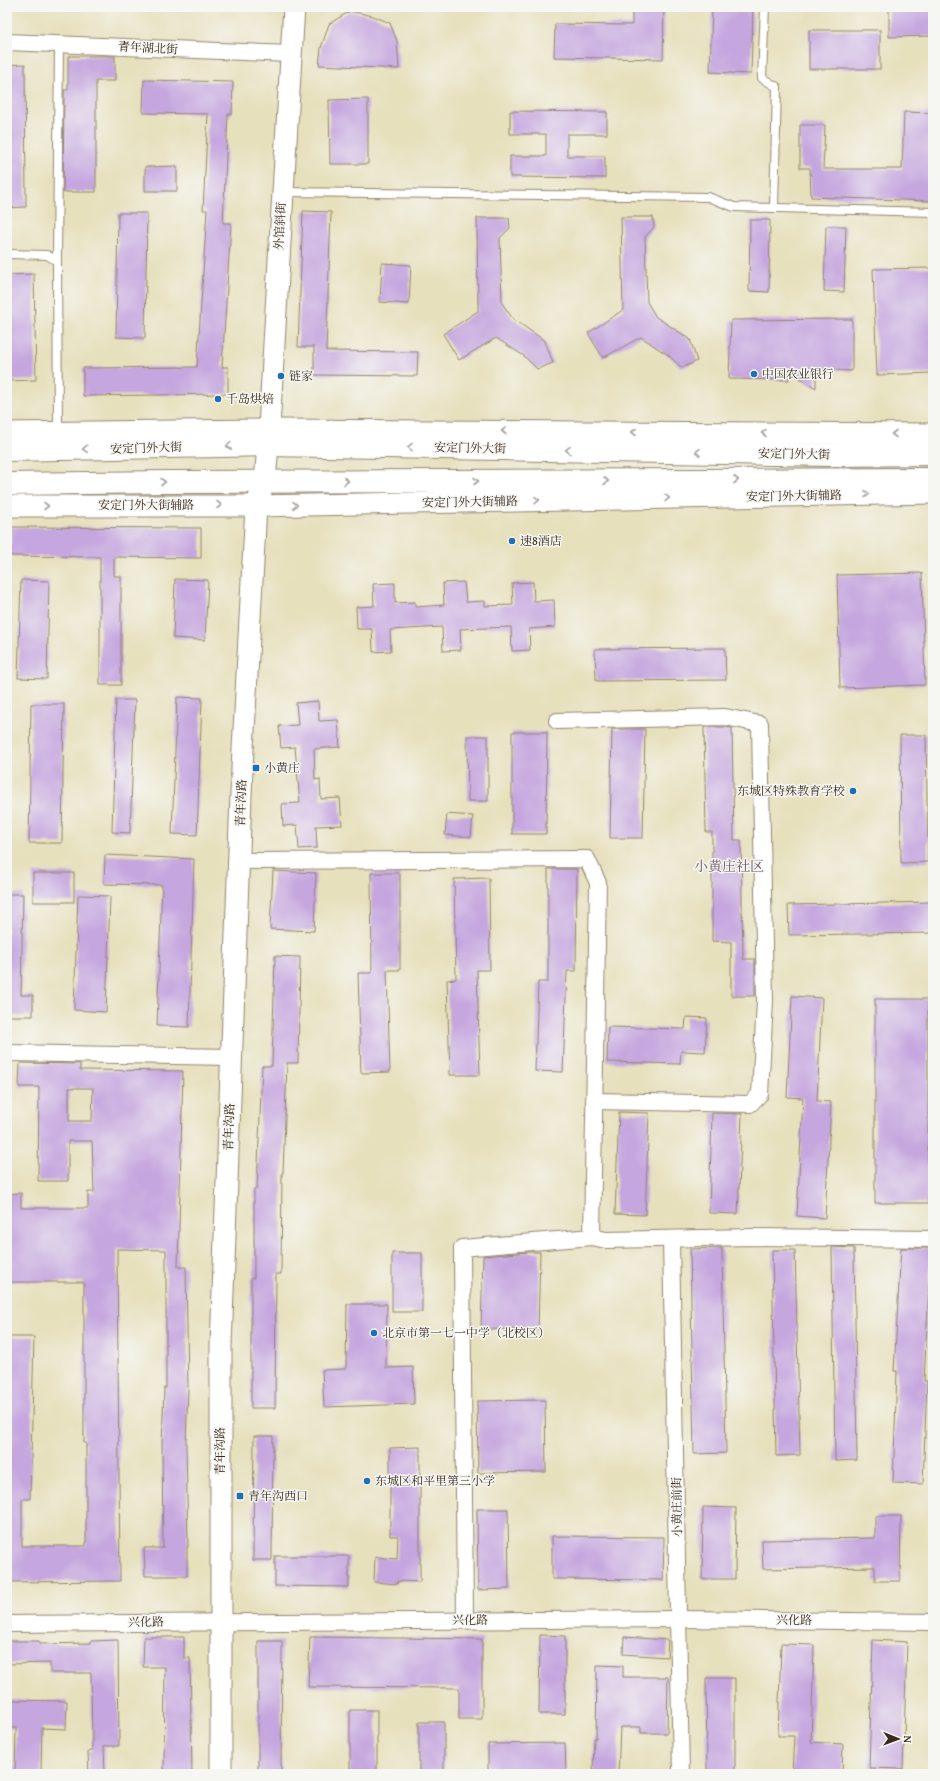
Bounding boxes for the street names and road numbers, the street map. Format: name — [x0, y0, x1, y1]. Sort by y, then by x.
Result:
street label: 青年湖北街 — [118, 37, 179, 58]
street label: 外馆斜街 — [270, 201, 289, 250]
street label: 安定门外大街 — [110, 438, 183, 457]
street label: 安定门外大街 — [434, 438, 507, 457]
street label: 安定门外大街 — [758, 444, 831, 463]
street label: 安定门外大街辅路 — [746, 486, 842, 505]
street label: 安定门外大街辅路 — [422, 492, 518, 511]
street label: 安定门外大街辅路 — [98, 496, 194, 513]
street label: 青年沟路 — [231, 779, 250, 827]
street label: 青年沟路 — [219, 1103, 238, 1151]
street label: 青年沟路 — [211, 1427, 228, 1475]
street label: 小黄庄前街 — [667, 1476, 686, 1537]
street label: 兴化路 — [452, 1611, 488, 1628]
street label: 兴化路 — [776, 1611, 812, 1628]
street label: 兴化路 — [128, 1613, 164, 1630]

